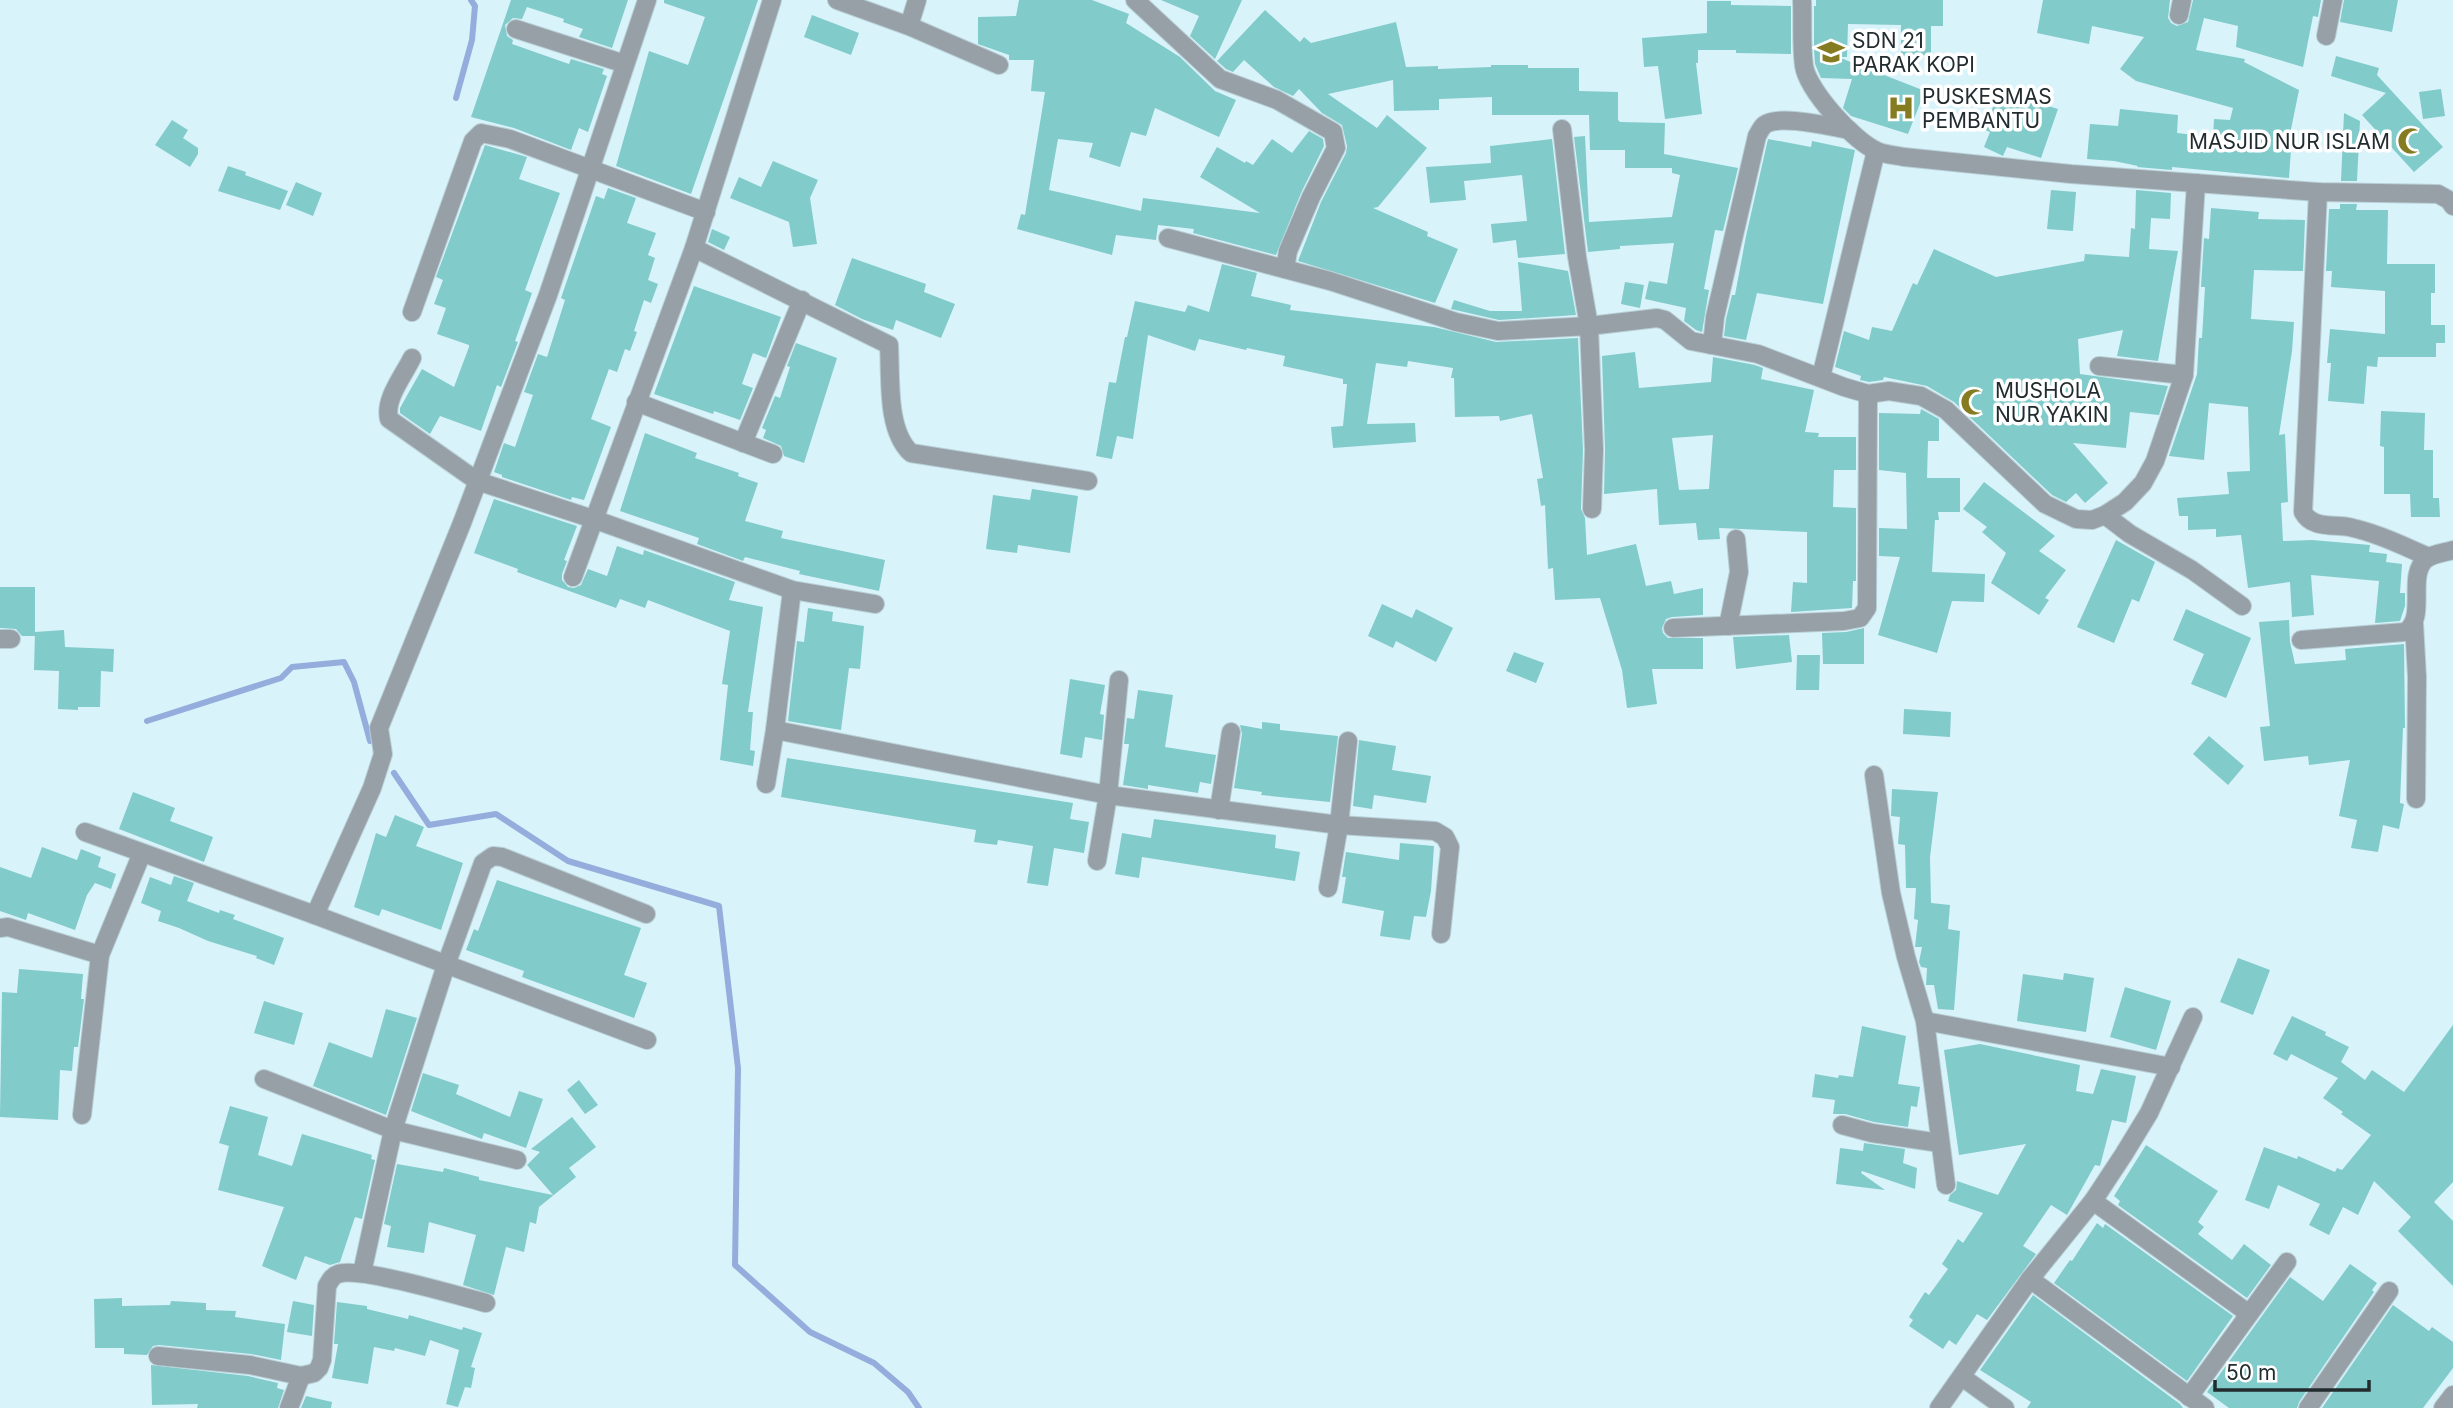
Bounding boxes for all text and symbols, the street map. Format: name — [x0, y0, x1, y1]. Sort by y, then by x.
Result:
place label: SDN 21 PARAK KOPI — [1852, 28, 1975, 77]
school or university icon: SDN 21 PARAK KOPI — [1816, 37, 1846, 67]
place label: PUSKESMAS PEMBANTU — [1922, 84, 2052, 133]
hospital icon: PUSKESMAS PEMBANTU — [1886, 93, 1916, 123]
mosque icon: MASJID NUR ISLAM — [2396, 126, 2426, 156]
place label: MASJID NUR ISLAM — [2189, 129, 2390, 154]
place label: MUSHOLA NUR YAKIN — [1995, 378, 2109, 427]
mosque icon: MUSHOLA NUR YAKIN — [1959, 387, 1989, 417]
scale bar — [2215, 1348, 2369, 1392]
text: 50 m — [2226, 1360, 2276, 1385]

